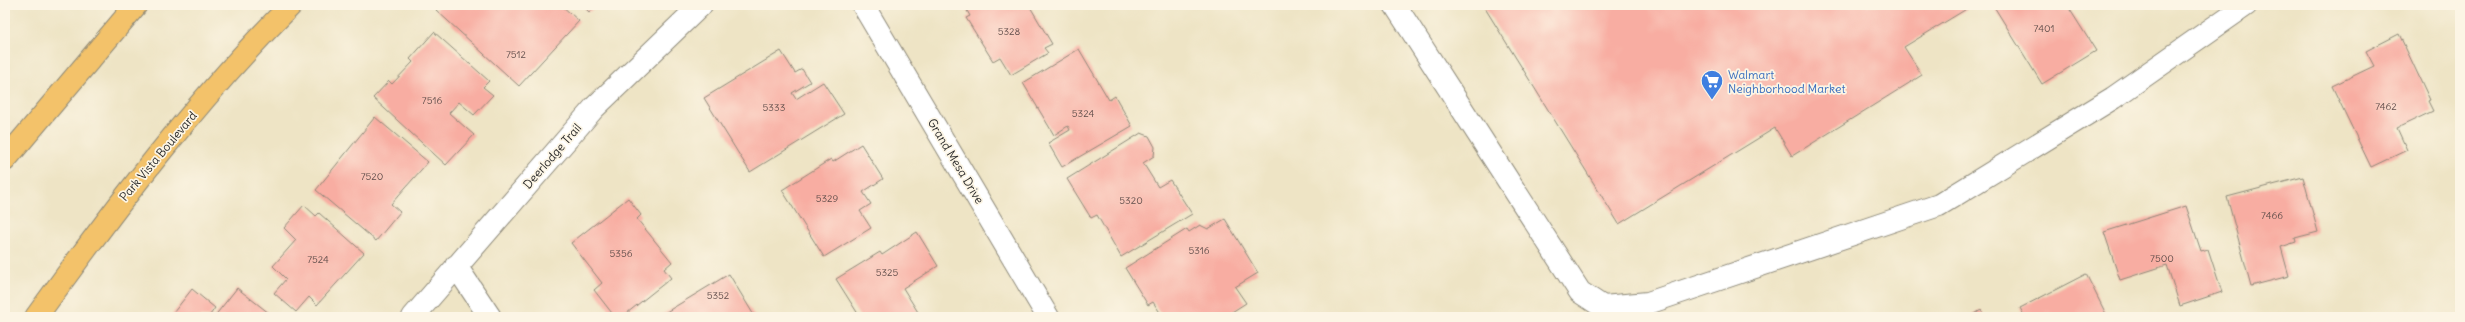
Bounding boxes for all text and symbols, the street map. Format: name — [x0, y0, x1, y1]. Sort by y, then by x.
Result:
house number: 7401 — [2033, 22, 2055, 35]
house number: 5328 — [998, 25, 1021, 38]
house number: 7512 — [506, 48, 527, 61]
place label: Walmart Neighborhood Market — [1728, 67, 1846, 96]
supermarket icon: Walmart Neighborhood Market — [1699, 68, 1725, 101]
house number: 7516 — [422, 94, 442, 107]
house number: 7462 — [2375, 100, 2397, 113]
house number: 5333 — [763, 101, 786, 114]
house number: 5324 — [1072, 107, 1094, 120]
street label: Park Vista Boulevard — [116, 108, 200, 204]
street label: Grand Mesa Drive — [925, 116, 987, 206]
street label: Deerlodge Trail — [520, 120, 584, 192]
house number: 7520 — [361, 170, 383, 183]
house number: 5329 — [816, 192, 839, 205]
house number: 5320 — [1119, 194, 1143, 207]
house number: 7466 — [2261, 209, 2283, 222]
house number: 5316 — [1188, 244, 1210, 257]
house number: 5356 — [610, 247, 633, 260]
house number: 7500 — [2150, 252, 2174, 265]
house number: 7524 — [307, 253, 329, 266]
house number: 5325 — [876, 266, 899, 279]
house number: 5352 — [707, 289, 730, 302]

